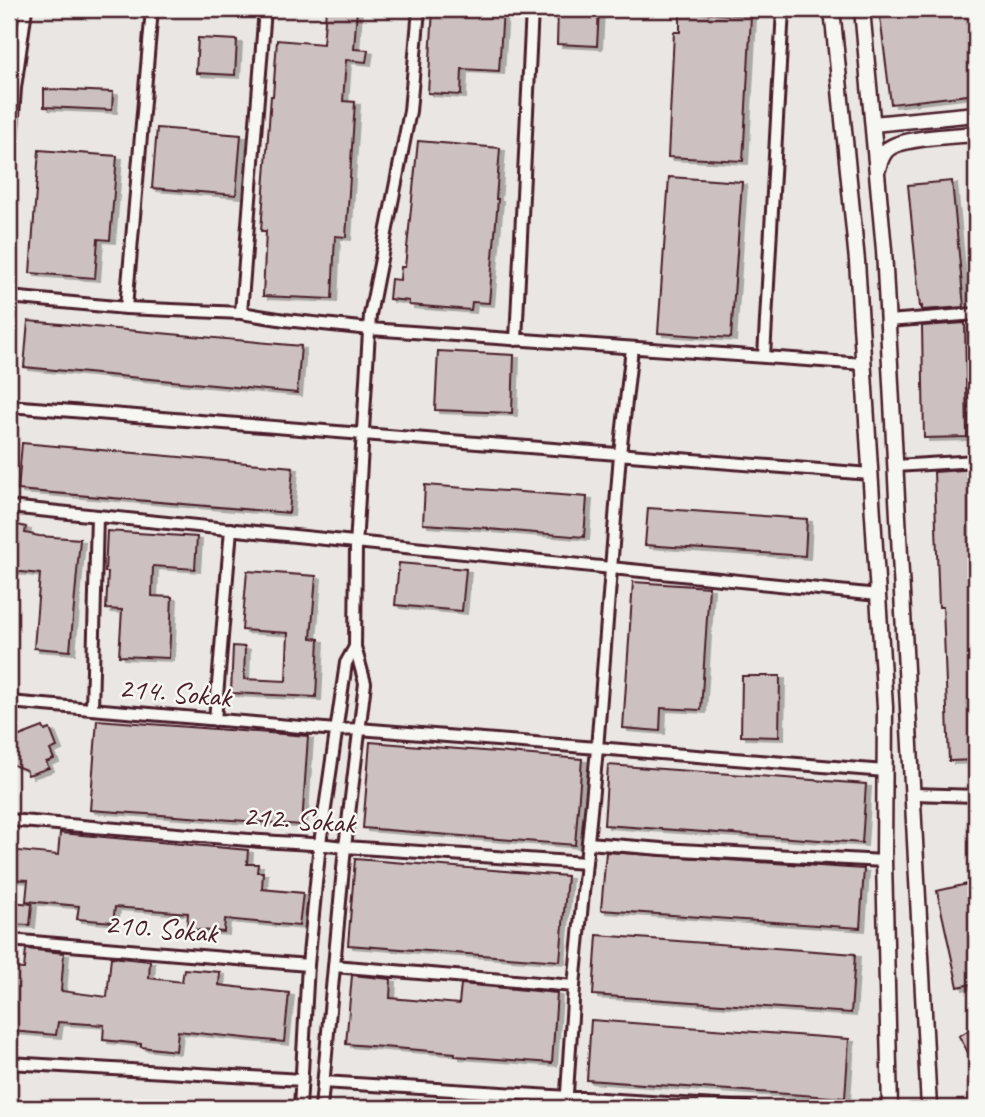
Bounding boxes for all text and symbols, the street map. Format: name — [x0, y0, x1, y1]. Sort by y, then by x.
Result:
street label: 214. Sokak — [117, 668, 235, 716]
street label: 212. Sokak — [242, 796, 358, 842]
street label: 210. Sokak — [103, 904, 221, 952]

